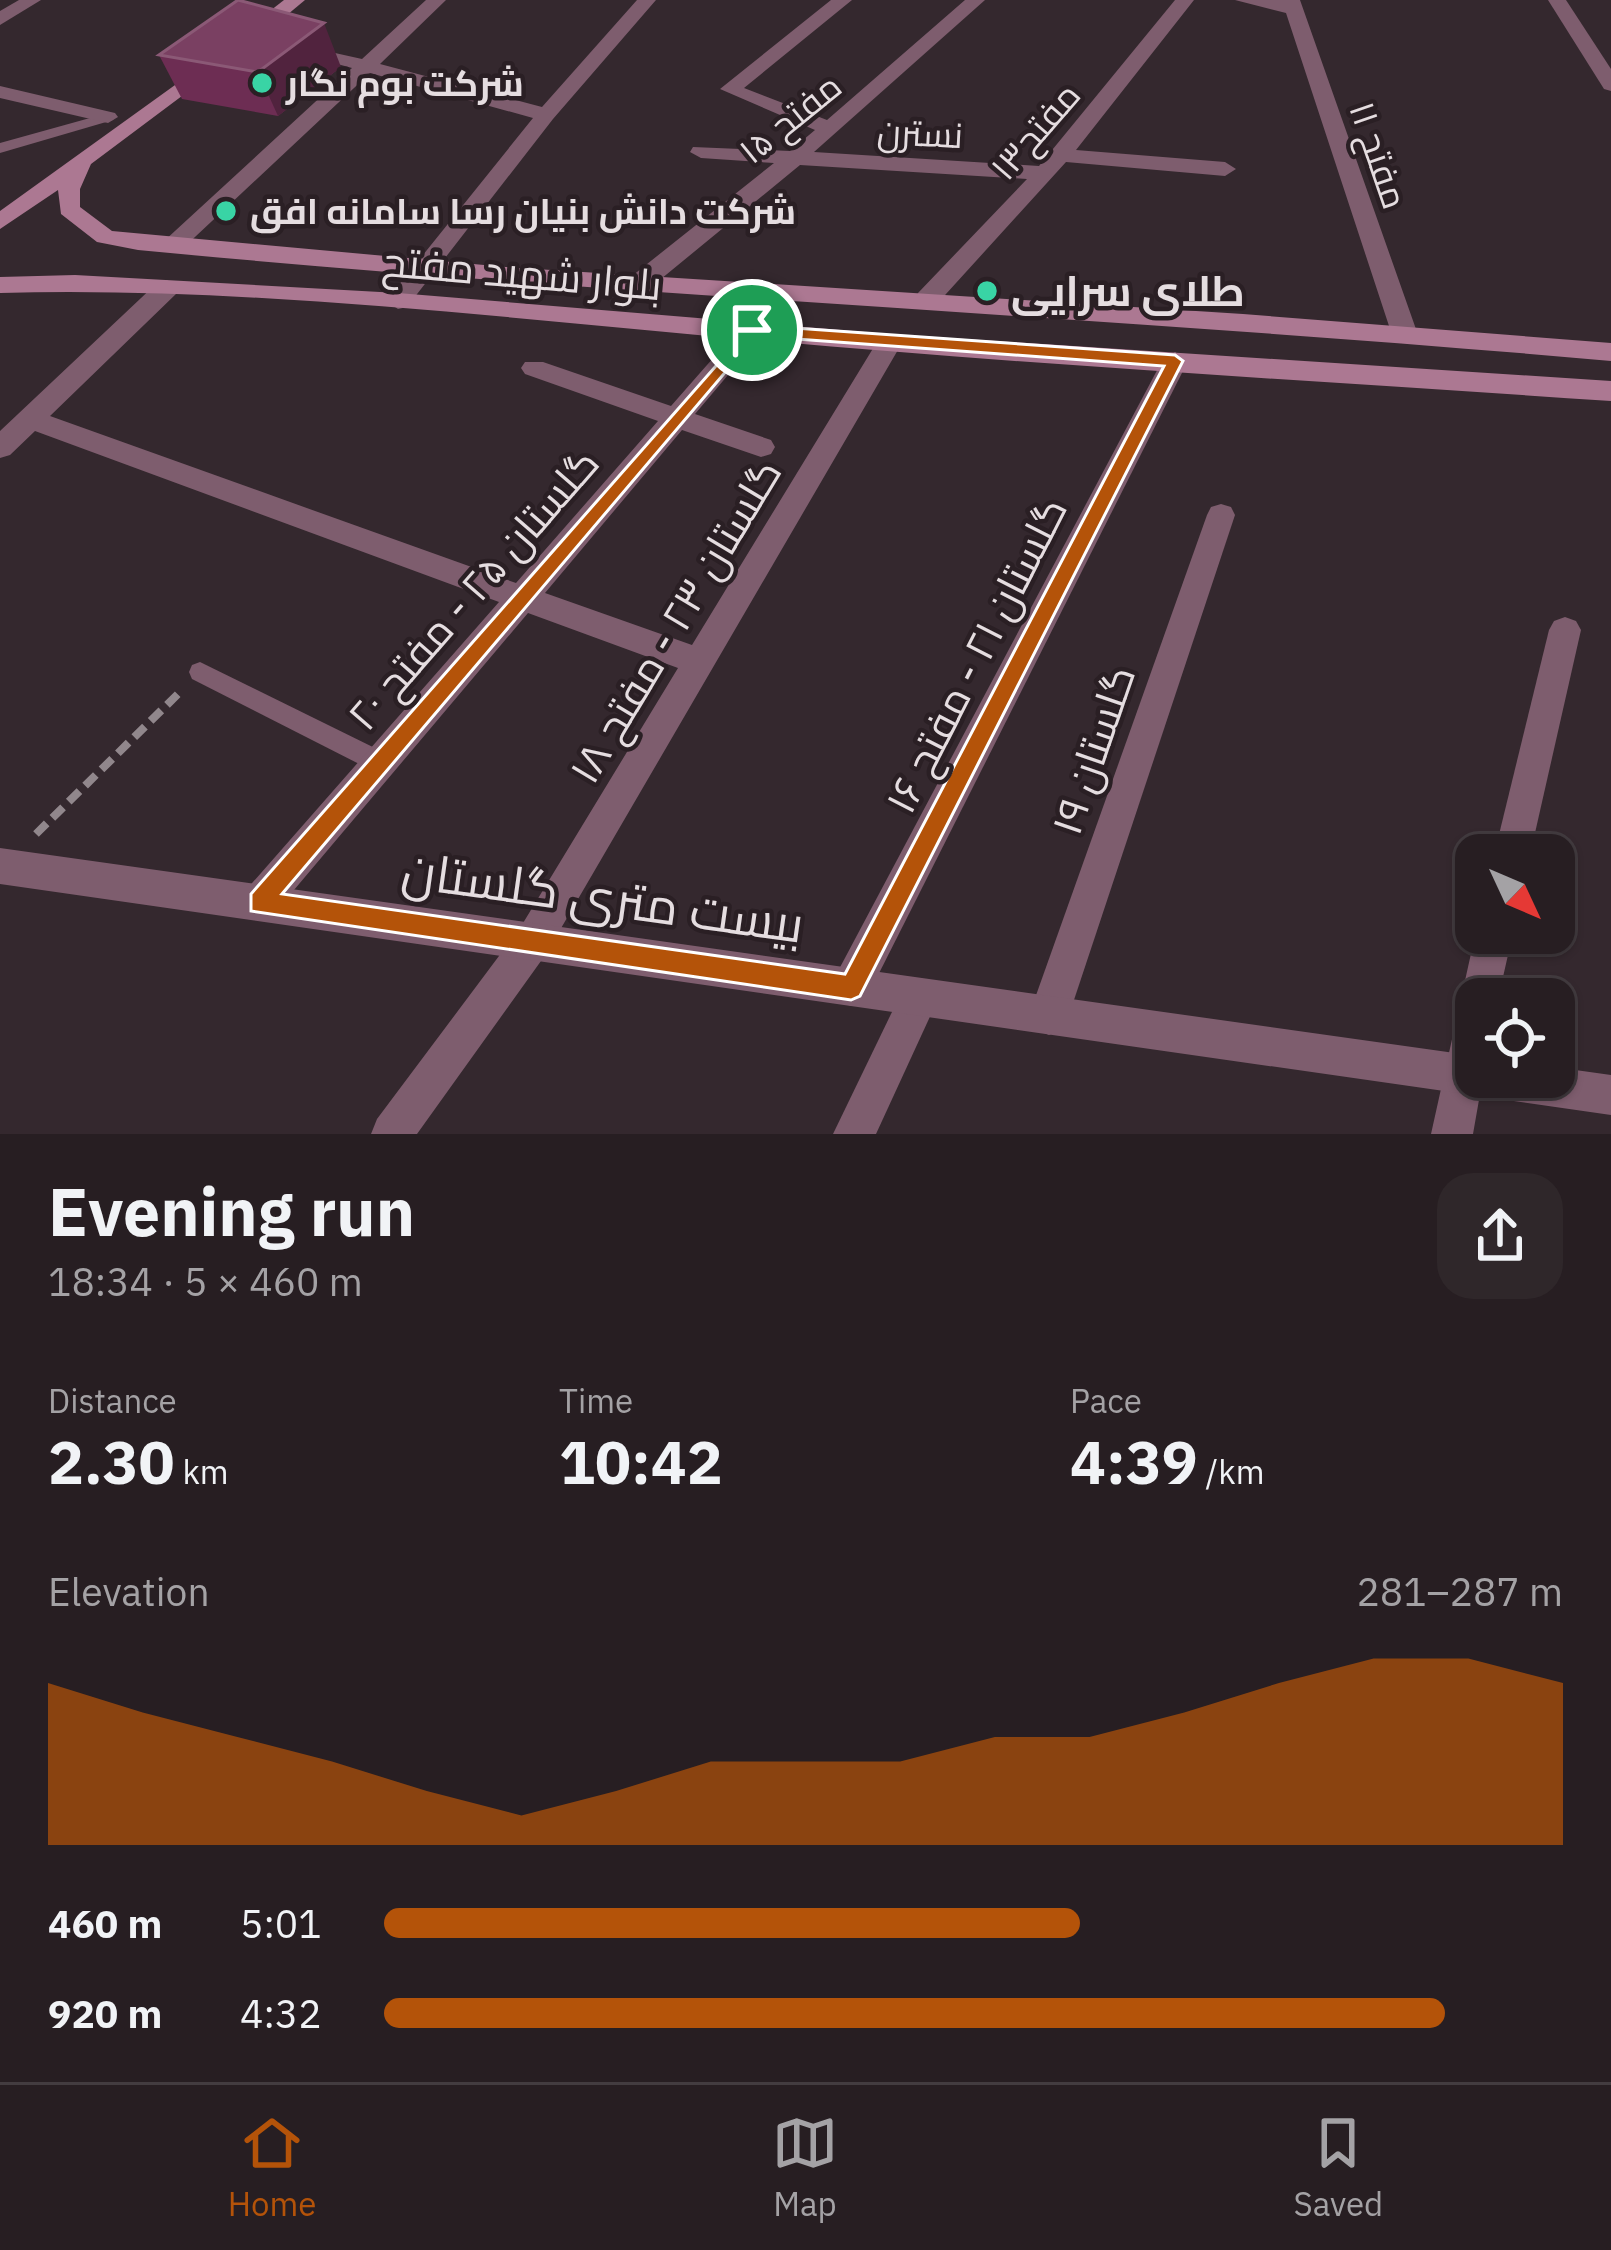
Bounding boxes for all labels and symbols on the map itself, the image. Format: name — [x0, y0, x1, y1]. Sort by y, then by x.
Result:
place label: شرکت بوم نگار — [285, 59, 524, 108]
street label: مفتح ۱۵ — [729, 62, 852, 175]
marker: شرکت بوم نگار — [249, 70, 275, 96]
street label: مفتح۱۳ — [979, 72, 1092, 191]
street label: مفتح ۱۱ — [1337, 95, 1420, 215]
street label: نسترن — [876, 107, 964, 158]
place label: شرکت دانش بنیان رسا سامانه افق — [250, 187, 796, 234]
marker: شرکت دانش بنیان رسا سامانه افق — [213, 198, 239, 224]
street label: بلوار شهید مفتح — [380, 233, 664, 313]
place label: طلای سرایی — [1011, 263, 1245, 318]
marker: طلای سرایی — [974, 278, 1000, 304]
pin — [701, 279, 803, 381]
street label: گلستان ۲۵ - مفتح ۲۰ — [335, 436, 611, 742]
street label: گلستان ۲۳ - مفتح ۱۸ — [556, 449, 794, 793]
street label: گلستان ۲۱ - مفتح ۱۶ — [872, 488, 1080, 822]
street label: گلستان ۱۹ — [1038, 658, 1147, 841]
north arrow — [1455, 834, 1575, 954]
street label: بیست متری گلستان — [398, 835, 808, 957]

